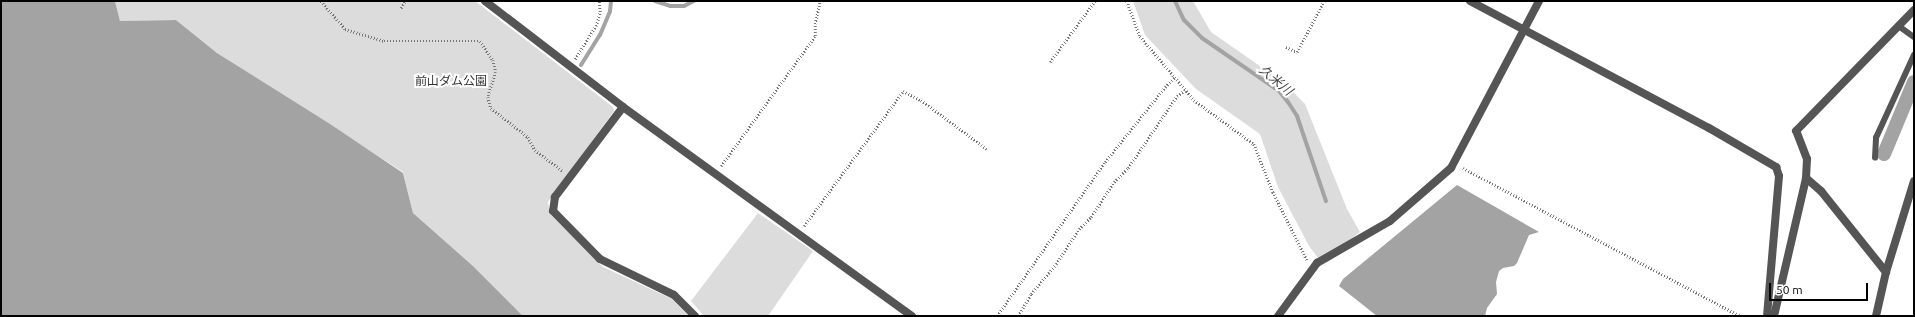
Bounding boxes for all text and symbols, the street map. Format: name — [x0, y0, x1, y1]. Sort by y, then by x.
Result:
water label: 久米川 — [1256, 61, 1296, 99]
park label: 前山ダム公園 — [415, 74, 487, 88]
scale bar — [1771, 275, 1870, 301]
text: 50 m — [1776, 283, 1803, 296]

